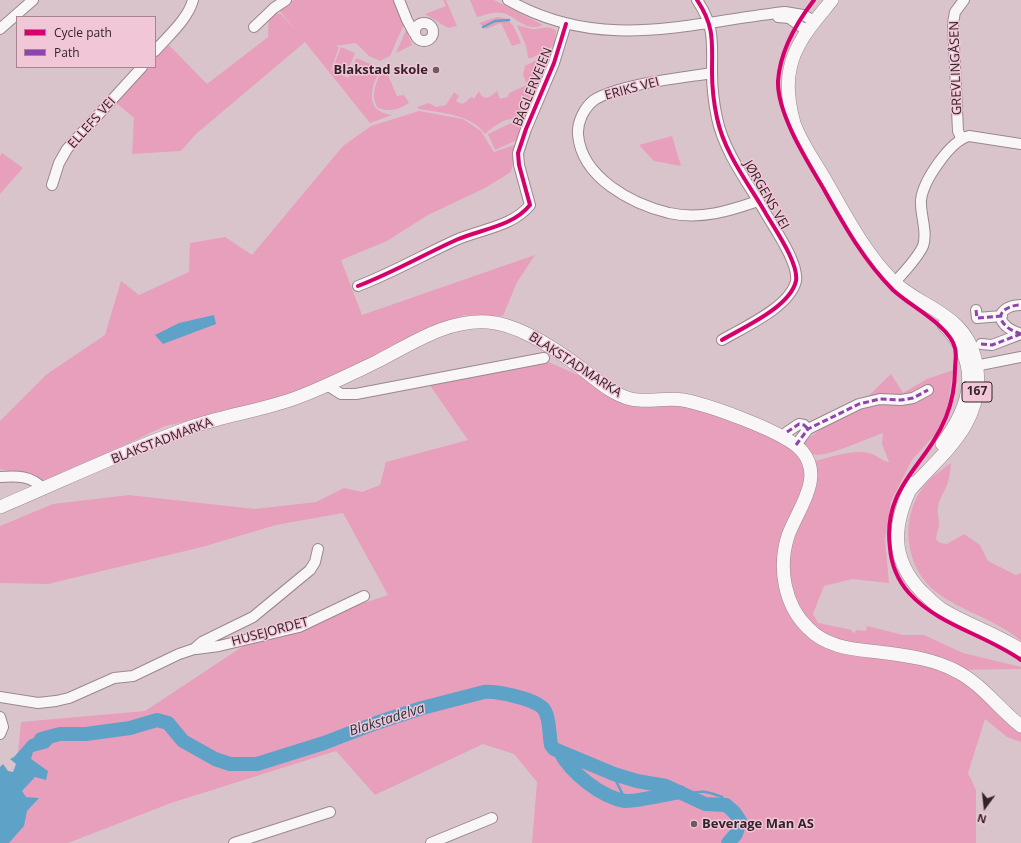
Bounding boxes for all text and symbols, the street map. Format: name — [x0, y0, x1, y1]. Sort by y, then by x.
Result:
legend — [16, 16, 156, 68]
street label: GREVLINGÅSEN — [947, 21, 965, 115]
text: Cycle path — [54, 24, 112, 41]
text: Path — [54, 44, 80, 61]
street label: BAGLERVEIEN — [510, 45, 556, 129]
place label: Blakstad skole — [334, 62, 428, 78]
marker: Blakstad skole — [431, 65, 441, 75]
street label: ERIKS VEI — [603, 74, 661, 104]
street label: ELLEFS VEI — [65, 94, 119, 152]
street label: JØRGENS VEI — [740, 158, 792, 232]
street label: BLAKSTADMARKA — [526, 329, 624, 401]
road number: 167 — [962, 382, 992, 402]
street label: BLAKSTADMARKA — [109, 414, 215, 468]
street label: HUSEJORDET — [230, 614, 310, 650]
water label: Blakstadelva — [347, 700, 427, 740]
north arrow — [965, 787, 1005, 827]
text: N — [976, 811, 988, 827]
place label: Beverage Man AS — [702, 816, 814, 832]
marker: Beverage Man AS — [689, 819, 699, 829]

